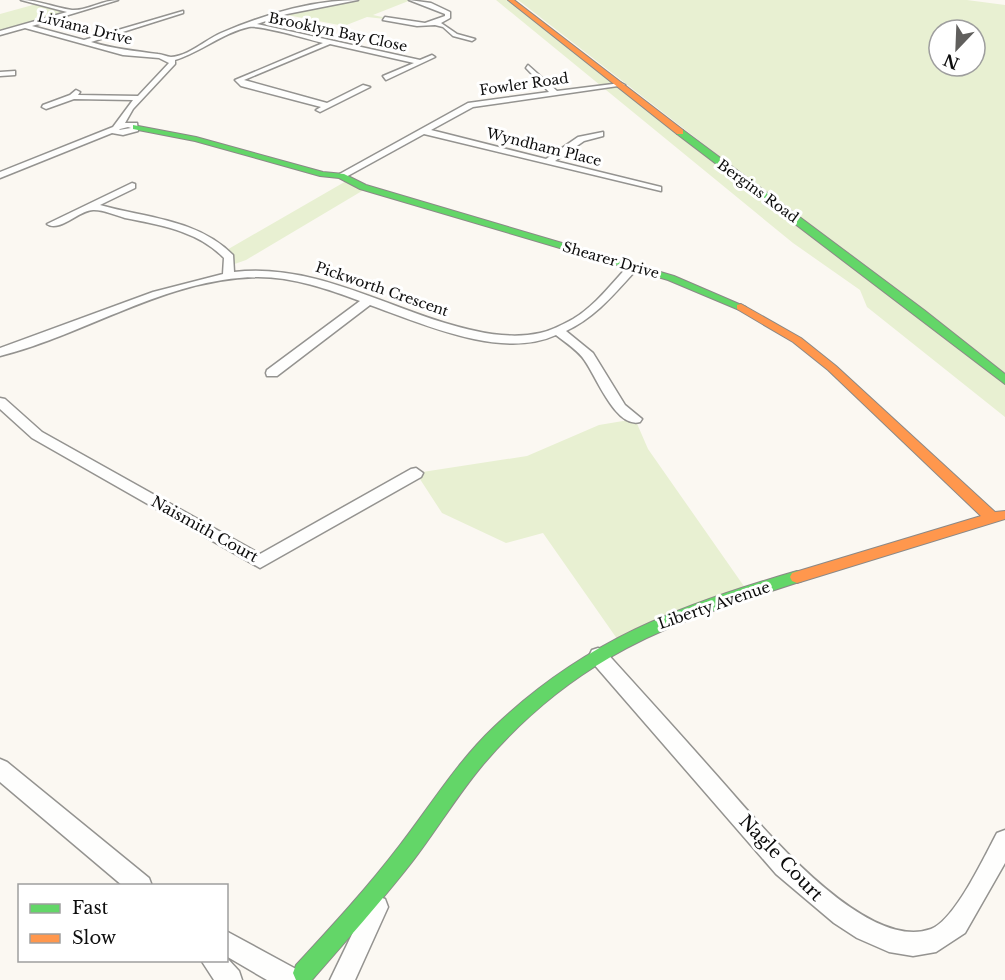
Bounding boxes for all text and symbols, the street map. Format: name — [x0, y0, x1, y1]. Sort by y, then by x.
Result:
street label: Liviana Drive — [36, 8, 134, 48]
street label: Brooklyn Bay Close — [267, 9, 409, 55]
north arrow — [927, 18, 987, 78]
text: N — [940, 50, 962, 74]
street label: Fowler Road — [478, 69, 570, 99]
street label: Wyndham Place — [484, 124, 603, 170]
street label: Bergins Road — [714, 156, 803, 227]
street label: Shearer Drive — [561, 238, 661, 282]
street label: Pickworth Crescent — [313, 258, 452, 320]
street label: Naismith Court — [148, 492, 262, 566]
street label: Liberty Avenue — [655, 577, 773, 633]
street label: Nagle Court — [734, 810, 828, 906]
legend — [18, 884, 228, 962]
text: Fast — [72, 897, 109, 919]
text: Slow — [72, 927, 117, 949]

